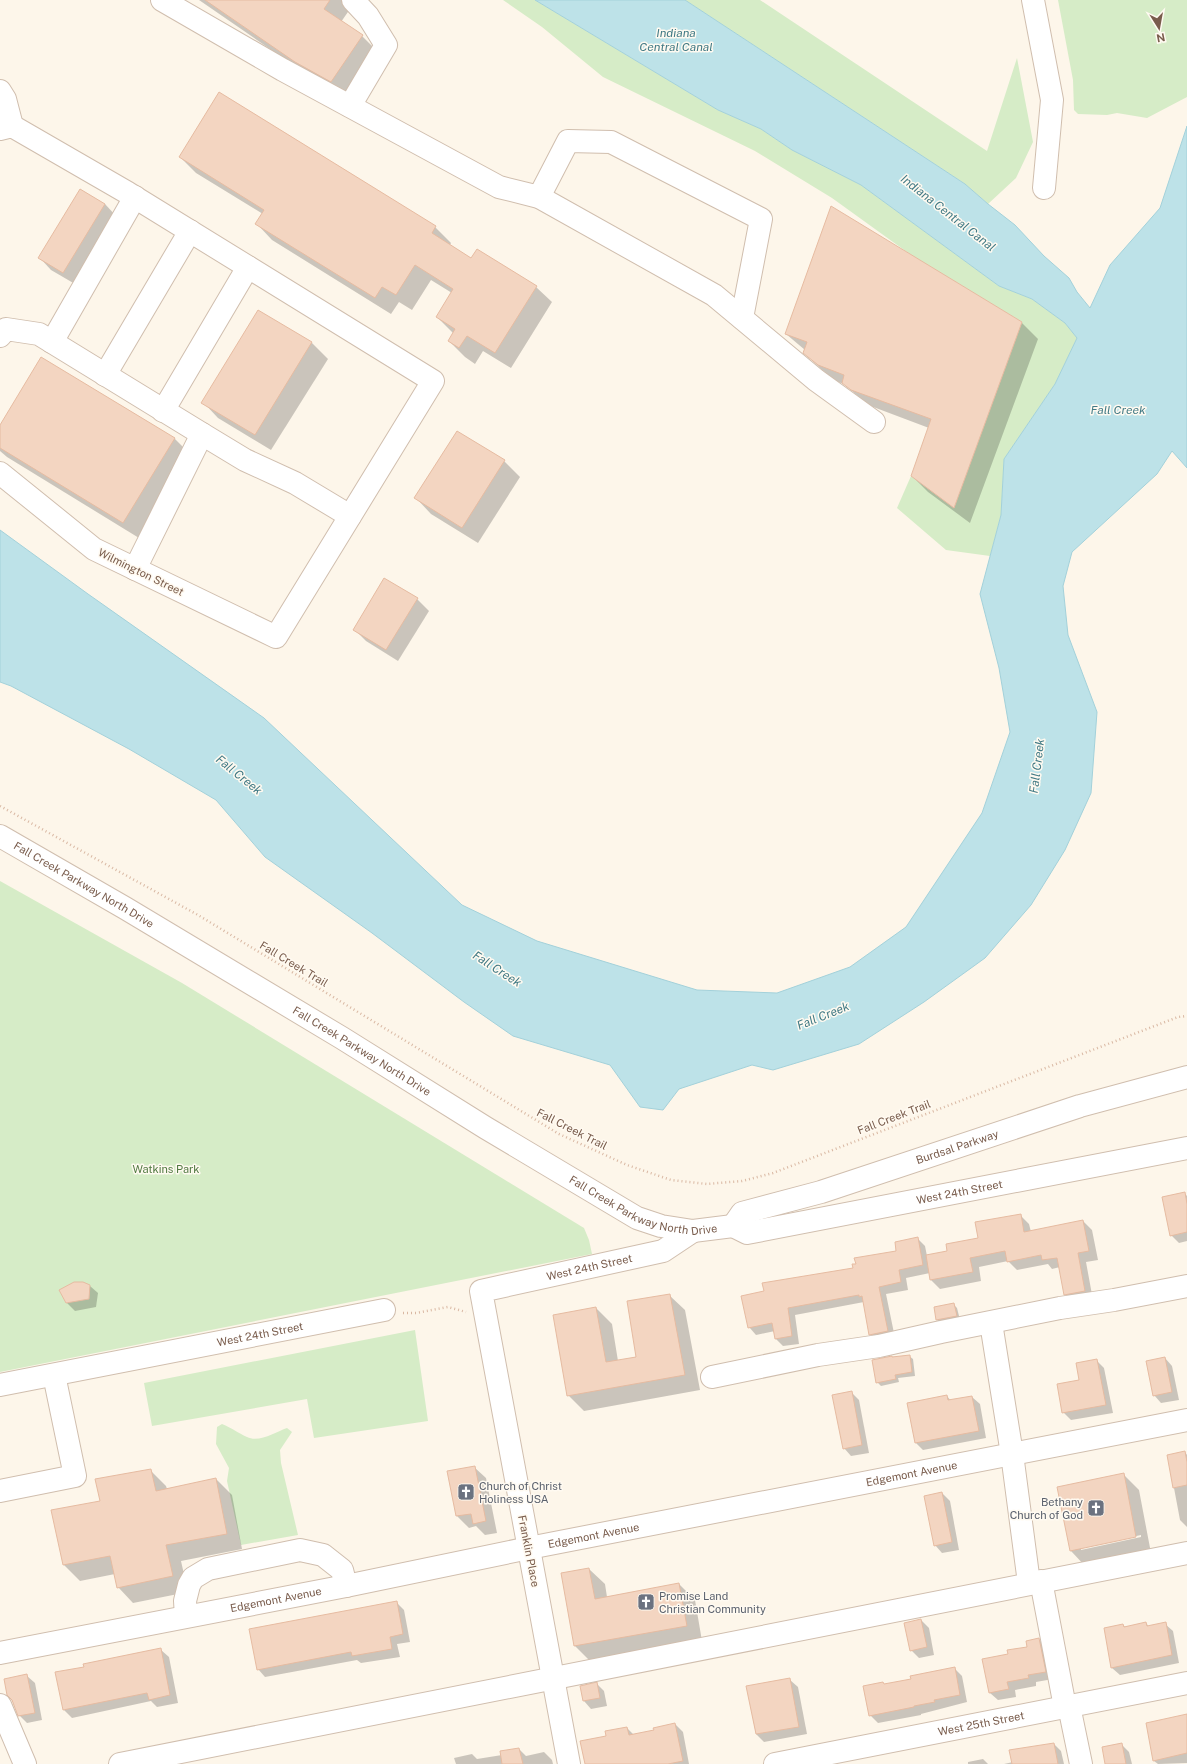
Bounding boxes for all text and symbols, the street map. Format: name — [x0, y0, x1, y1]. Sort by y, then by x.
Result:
north arrow — [1139, 8, 1179, 48]
water label: Indiana Central Canal — [639, 26, 713, 54]
text: N — [1156, 31, 1166, 45]
water label: Indiana Central Canal — [898, 172, 998, 254]
water label: Fall Creek — [1091, 403, 1146, 417]
street label: Wilmington Street — [96, 546, 186, 598]
water label: Fall Creek — [1027, 737, 1047, 794]
water label: Fall Creek — [213, 752, 265, 798]
street label: Fall Creek Parkway North Drive — [12, 839, 156, 930]
street label: Fall Creek Trail — [258, 939, 330, 989]
water label: Fall Creek — [470, 948, 524, 990]
water label: Fall Creek — [795, 999, 852, 1033]
street label: Fall Creek Parkway North Drive — [291, 1004, 433, 1098]
street label: Fall Creek Trail — [856, 1098, 932, 1136]
street label: Fall Creek Trail — [535, 1106, 609, 1152]
street label: Burdsal Parkway — [914, 1127, 1000, 1166]
park label: Watkins Park — [132, 1163, 200, 1175]
street label: Fall Creek Parkway North Drive — [567, 1173, 718, 1237]
street label: West 24th Street — [915, 1178, 1004, 1206]
street label: West 24th Street — [545, 1252, 633, 1282]
street label: West 24th Street — [216, 1320, 304, 1348]
street label: Edgemont Avenue — [865, 1459, 958, 1488]
place label: Church of Christ Holiness USA — [479, 1480, 562, 1505]
church icon: Church of Christ Holiness USA — [456, 1482, 476, 1502]
place label: Bethany Church of God — [1010, 1496, 1083, 1521]
church icon: Bethany Church of God — [1086, 1498, 1106, 1518]
street label: Franklin Place — [516, 1514, 542, 1588]
street label: Edgemont Avenue — [547, 1521, 640, 1550]
street label: Edgemont Avenue — [229, 1585, 323, 1614]
place label: Promise Land Christian Community — [659, 1590, 766, 1615]
church icon: Promise Land Christian Community — [636, 1592, 656, 1612]
street label: West 25th Street — [937, 1709, 1025, 1738]

